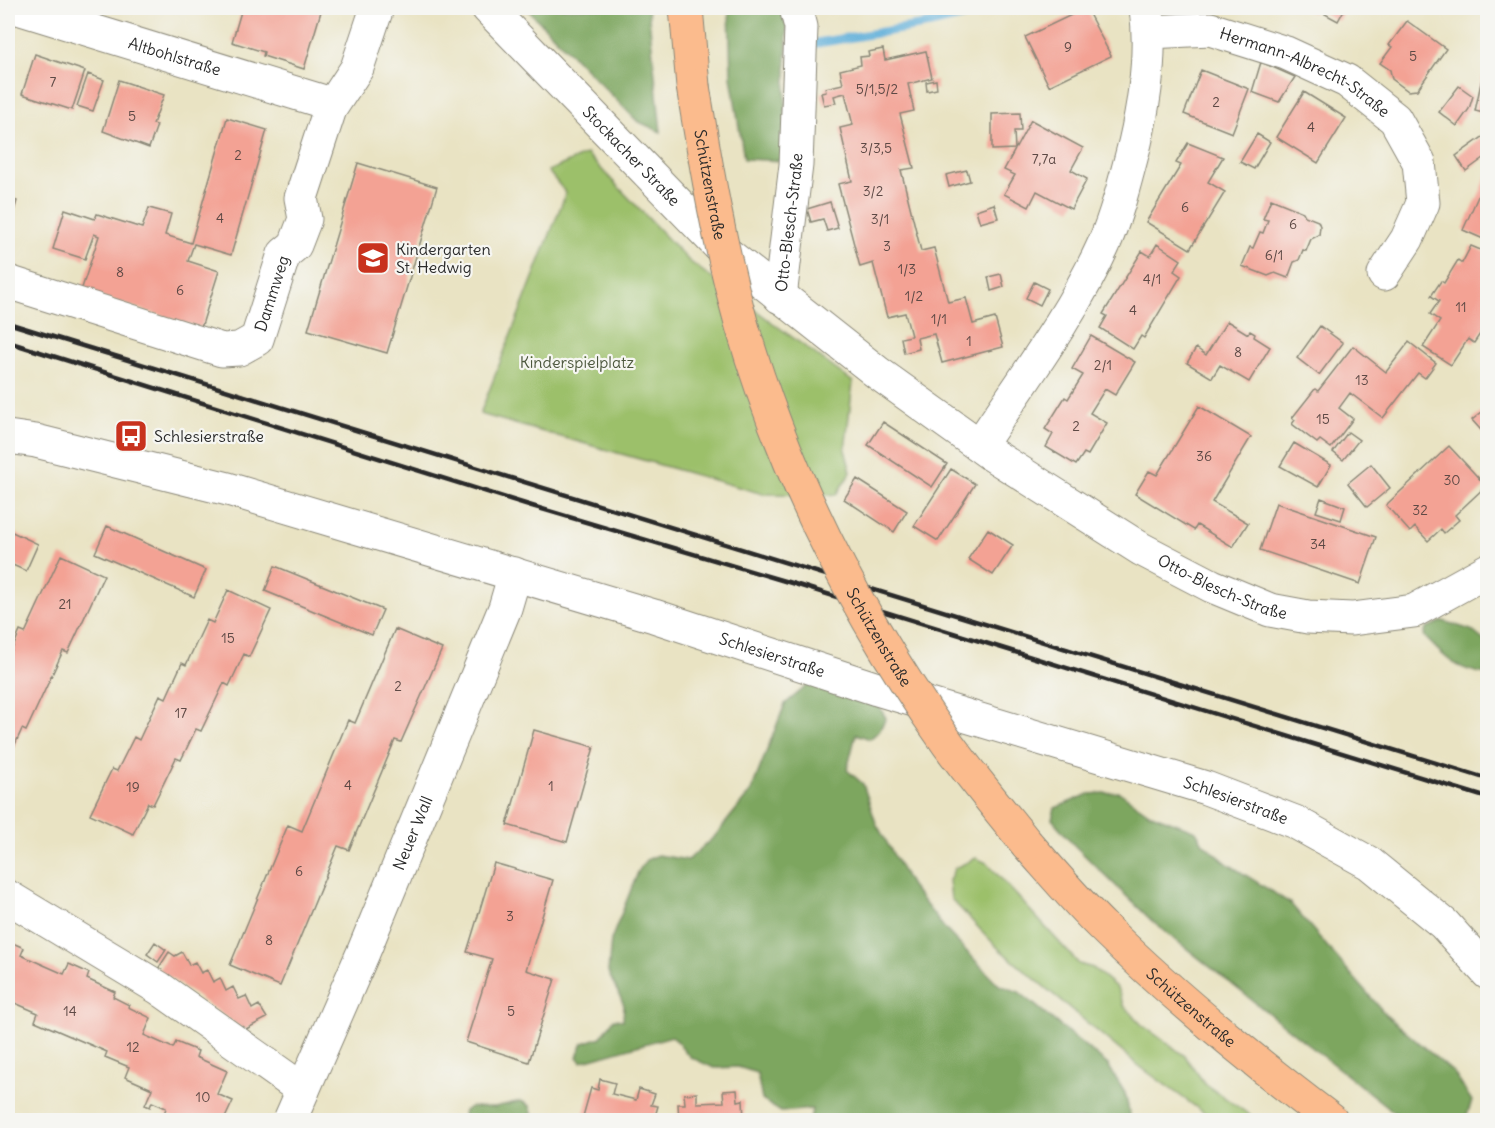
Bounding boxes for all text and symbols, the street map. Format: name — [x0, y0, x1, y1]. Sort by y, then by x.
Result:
street label: Hermann-Albrecht-Straße — [1217, 23, 1394, 121]
street label: Altbohlstraße — [126, 33, 223, 80]
house number: 9 — [1064, 38, 1072, 56]
house number: 5 — [1409, 47, 1417, 65]
house number: 7 — [50, 73, 57, 91]
house number: 5/1,5/2 — [856, 80, 899, 98]
house number: 2 — [1212, 93, 1220, 111]
street label: Stockacher Straße — [579, 102, 685, 210]
house number: 5 — [128, 107, 136, 125]
house number: 4 — [1307, 118, 1315, 136]
street label: Schützenstraße — [690, 128, 731, 241]
house number: 3/3,5 — [860, 139, 892, 157]
house number: 2 — [234, 146, 242, 164]
house number: 7,7a — [1032, 150, 1056, 168]
street label: Otto-Blesch-Straße — [771, 153, 806, 293]
house number: 3/2 — [863, 182, 884, 200]
house number: 6 — [1181, 198, 1189, 216]
house number: 4 — [216, 209, 224, 227]
house number: 3/1 — [871, 210, 889, 228]
house number: 6 — [1289, 215, 1297, 233]
house number: 3 — [883, 237, 891, 255]
place label: Kindergarten St. Hedwig — [396, 239, 491, 277]
school or university icon: Kindergarten St. Hedwig — [355, 240, 391, 276]
house number: 6/1 — [1265, 246, 1283, 264]
street label: Dammweg — [250, 253, 293, 334]
house number: 1/3 — [898, 260, 916, 278]
house number: 8 — [116, 263, 124, 281]
house number: 4/1 — [1143, 270, 1161, 288]
house number: 6 — [176, 281, 184, 299]
house number: 1/2 — [905, 287, 923, 305]
house number: 11 — [1455, 298, 1467, 316]
house number: 4 — [1129, 301, 1137, 319]
house number: 1/1 — [931, 310, 947, 328]
house number: 1 — [966, 332, 972, 350]
house number: 8 — [1234, 343, 1242, 361]
park label: Kinderspielplatz — [520, 352, 634, 372]
house number: 2/1 — [1094, 356, 1112, 374]
house number: 13 — [1355, 371, 1369, 389]
house number: 15 — [1316, 410, 1330, 428]
house number: 2 — [1072, 417, 1080, 435]
bus stop icon: Schlesierstraße — [113, 418, 149, 454]
place label: Schlesierstraße — [154, 426, 264, 446]
house number: 36 — [1196, 447, 1212, 465]
house number: 30 — [1443, 471, 1461, 489]
house number: 32 — [1412, 501, 1428, 519]
house number: 34 — [1310, 535, 1326, 553]
street label: Otto-Blesch-Straße — [1154, 550, 1289, 623]
street label: Schützenstraße — [842, 584, 916, 690]
house number: 21 — [58, 595, 72, 613]
street label: Schlesierstraße — [717, 628, 828, 681]
house number: 15 — [221, 629, 235, 647]
house number: 2 — [394, 677, 402, 695]
house number: 17 — [175, 704, 187, 722]
street label: Schlesierstraße — [1181, 772, 1291, 828]
house number: 4 — [344, 776, 352, 794]
house number: 1 — [548, 777, 554, 795]
house number: 19 — [126, 778, 140, 796]
street label: Neuer Wall — [388, 793, 437, 873]
house number: 6 — [295, 862, 303, 880]
house number: 3 — [506, 907, 514, 925]
house number: 8 — [265, 931, 273, 949]
street label: Schützenstraße — [1142, 963, 1240, 1051]
house number: 14 — [63, 1002, 77, 1020]
house number: 5 — [507, 1002, 515, 1020]
house number: 12 — [126, 1038, 140, 1056]
house number: 10 — [196, 1088, 210, 1106]

